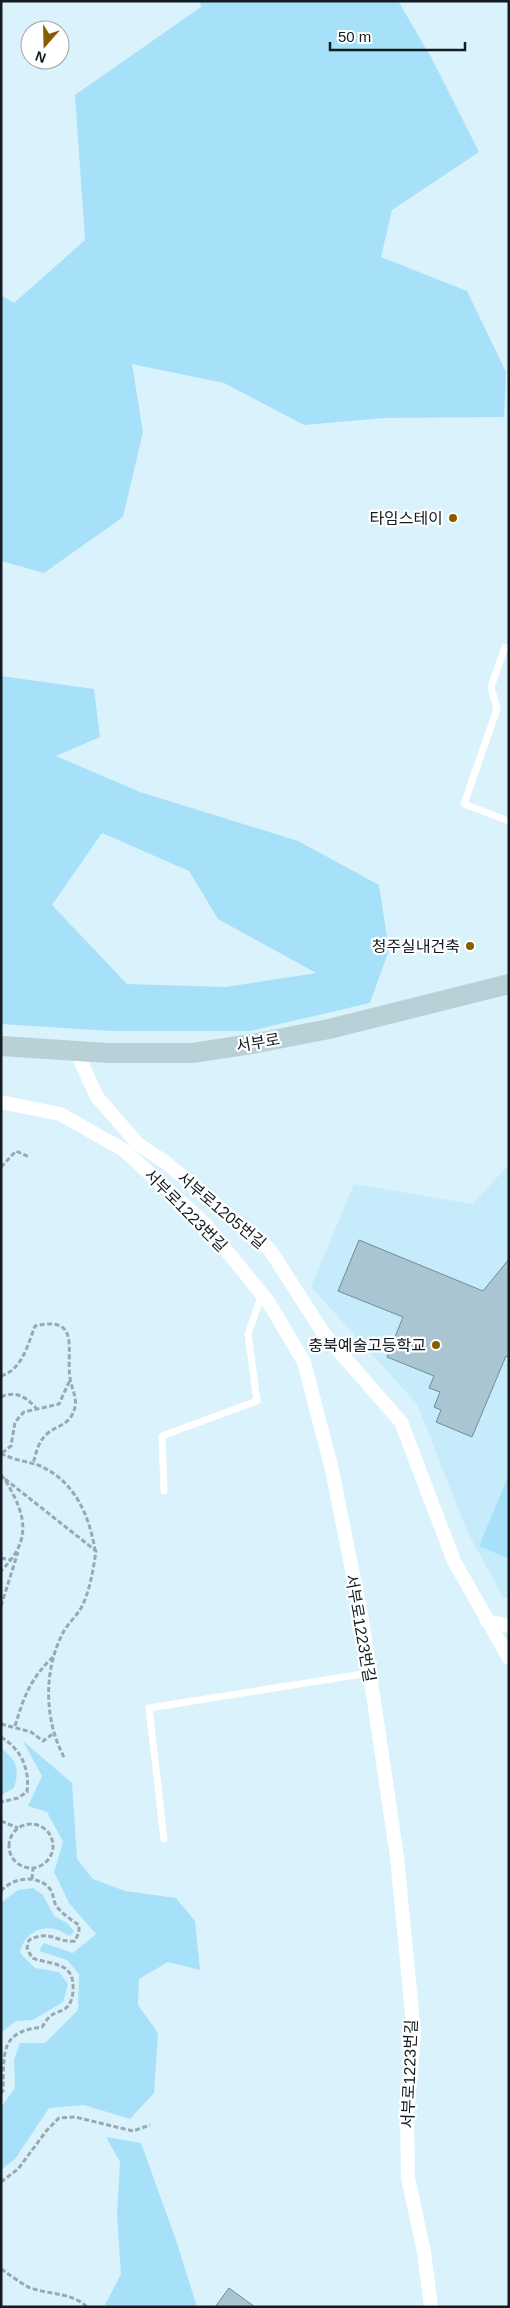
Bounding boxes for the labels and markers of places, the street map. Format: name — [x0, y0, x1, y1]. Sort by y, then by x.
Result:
place label: 타임스테이 — [369, 510, 443, 527]
marker: 타임스테이 — [447, 512, 459, 524]
place label: 청주실내건축 — [372, 938, 460, 955]
marker: 청주실내건축 — [464, 940, 476, 952]
place label: 충북예술고등학교 — [308, 1337, 426, 1354]
marker: 충북예술고등학교 — [430, 1339, 442, 1351]

